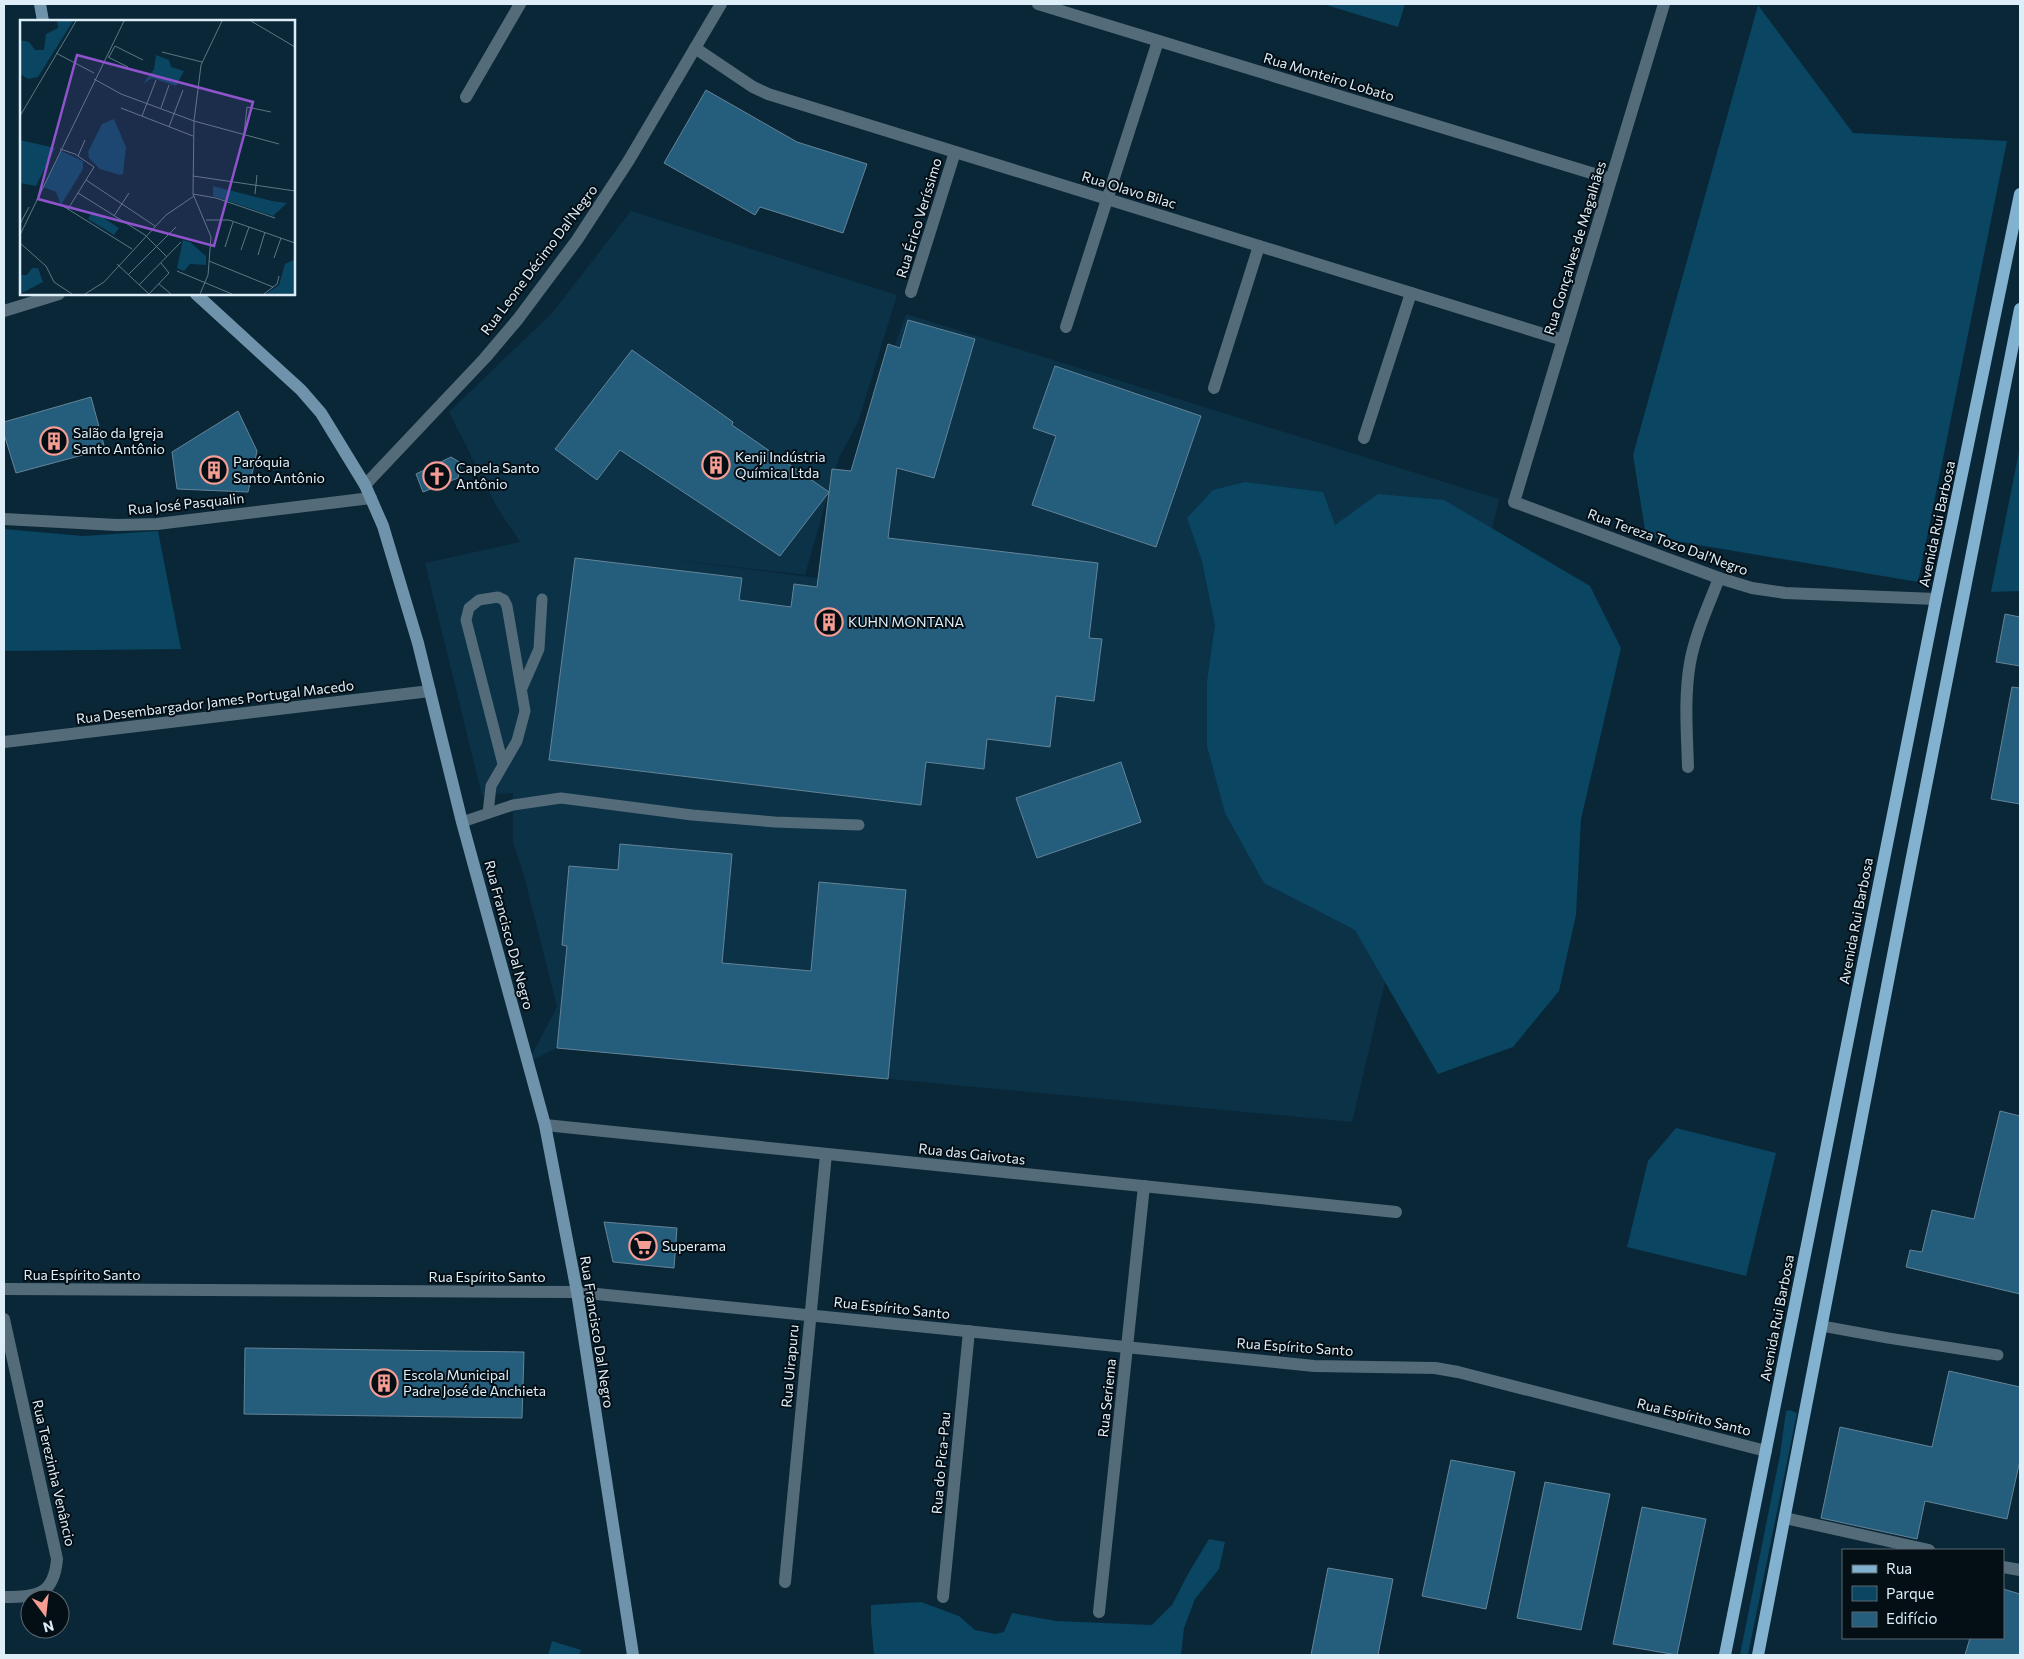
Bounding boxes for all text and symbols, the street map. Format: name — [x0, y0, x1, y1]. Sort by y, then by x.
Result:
inset map — [20, 20, 295, 295]
street label: Rua Monteiro Lobato — [1262, 49, 1397, 105]
street label: Rua Érico Veríssimo — [892, 156, 945, 280]
street label: Rua Gonçalves de Magalhães — [1540, 159, 1609, 337]
street label: Rua Olavo Bilac — [1080, 167, 1178, 212]
street label: Rua Leone Décimo Dal'Negro — [477, 181, 601, 338]
place label: Salão da Igreja Santo Antônio — [73, 424, 165, 457]
building icon: Salão da Igreja Santo Antônio — [39, 426, 69, 456]
place label: Kenji Indústria Química Ltda — [735, 448, 826, 481]
building icon: Kenji Indústria Química Ltda — [701, 450, 731, 480]
place label: Paróquia Santo Antônio — [233, 453, 325, 486]
building icon: Paróquia Santo Antônio — [199, 455, 229, 485]
place label: Capela Santo Antônio — [456, 459, 540, 492]
street label: Avenida Rui Barbosa — [1915, 459, 1958, 589]
church icon: Capela Santo Antônio — [422, 461, 452, 491]
street label: Rua José Pasqualin — [127, 489, 245, 518]
street label: Rua Tereza Tozo Dal'Negro — [1586, 505, 1751, 579]
building icon: KUHN MONTANA — [814, 607, 844, 637]
place label: KUHN MONTANA — [848, 613, 964, 630]
street label: Rua Desembargador James Portugal Macedo — [75, 676, 355, 727]
street label: Avenida Rui Barbosa — [1835, 856, 1876, 986]
street label: Rua Francisco Dal Negro — [481, 858, 538, 1011]
street label: Rua das Gaivotas — [918, 1139, 1026, 1168]
supermarket icon: Superama — [628, 1231, 658, 1261]
place label: Superama — [662, 1237, 726, 1254]
street label: Avenida Rui Barbosa — [1756, 1253, 1797, 1383]
street label: Rua Francisco Dal Negro — [577, 1255, 618, 1409]
street label: Rua Espírito Santo — [23, 1266, 141, 1283]
street label: Rua Espírito Santo — [428, 1268, 546, 1285]
street label: Rua Espírito Santo — [833, 1293, 951, 1322]
street label: Rua Uirapuru — [777, 1324, 802, 1408]
street label: Rua Espírito Santo — [1236, 1334, 1354, 1359]
street label: Rua Seriema — [1094, 1358, 1119, 1438]
place label: Escola Municipal Padre José de Anchieta — [403, 1366, 546, 1399]
building icon: Escola Municipal Padre José de Anchieta — [369, 1368, 399, 1398]
street label: Rua Espírito Santo — [1635, 1394, 1753, 1439]
street label: Rua Terezinha Venâncio — [29, 1398, 80, 1548]
street label: Rua do Pica-Pau — [928, 1411, 953, 1515]
legend — [1842, 1549, 2004, 1639]
text: Rua — [1886, 1559, 1912, 1577]
text: Parque — [1886, 1584, 1934, 1602]
north arrow — [20, 1589, 70, 1639]
text: Edifício — [1886, 1609, 1937, 1627]
text: N — [41, 1617, 56, 1637]

